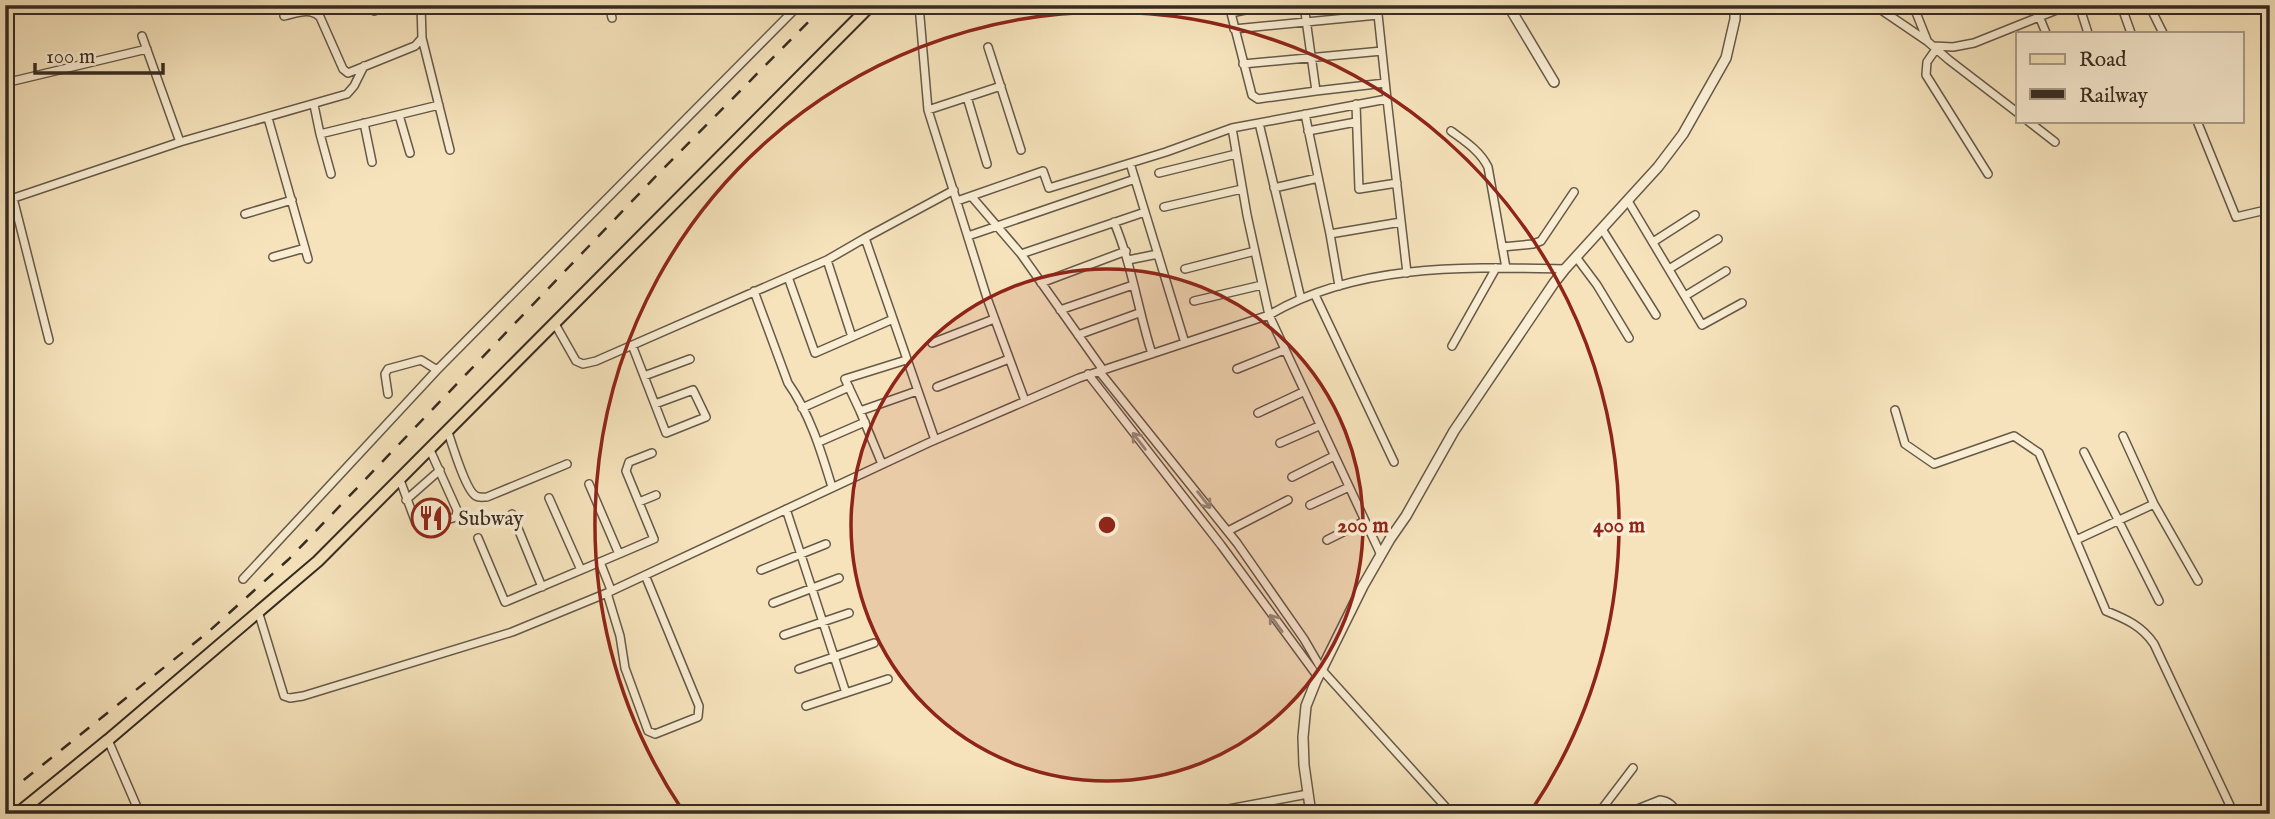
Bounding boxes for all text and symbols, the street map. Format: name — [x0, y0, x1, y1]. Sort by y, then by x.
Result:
scale bar — [35, 32, 163, 76]
legend — [2016, 32, 2244, 122]
text: 100 m — [46, 44, 95, 71]
text: Road — [2079, 47, 2127, 74]
text: Railway — [2079, 83, 2149, 110]
one-way arrow — [1132, 433, 1147, 451]
one-way arrow — [1196, 490, 1211, 509]
restaurant icon: Subway — [410, 497, 452, 539]
place label: Subway — [458, 506, 524, 533]
centre of rings — [1095, 513, 1119, 537]
text: 200 m — [1337, 513, 1389, 540]
text: 400 m — [1593, 513, 1646, 540]
one-way arrow — [1269, 614, 1284, 633]

